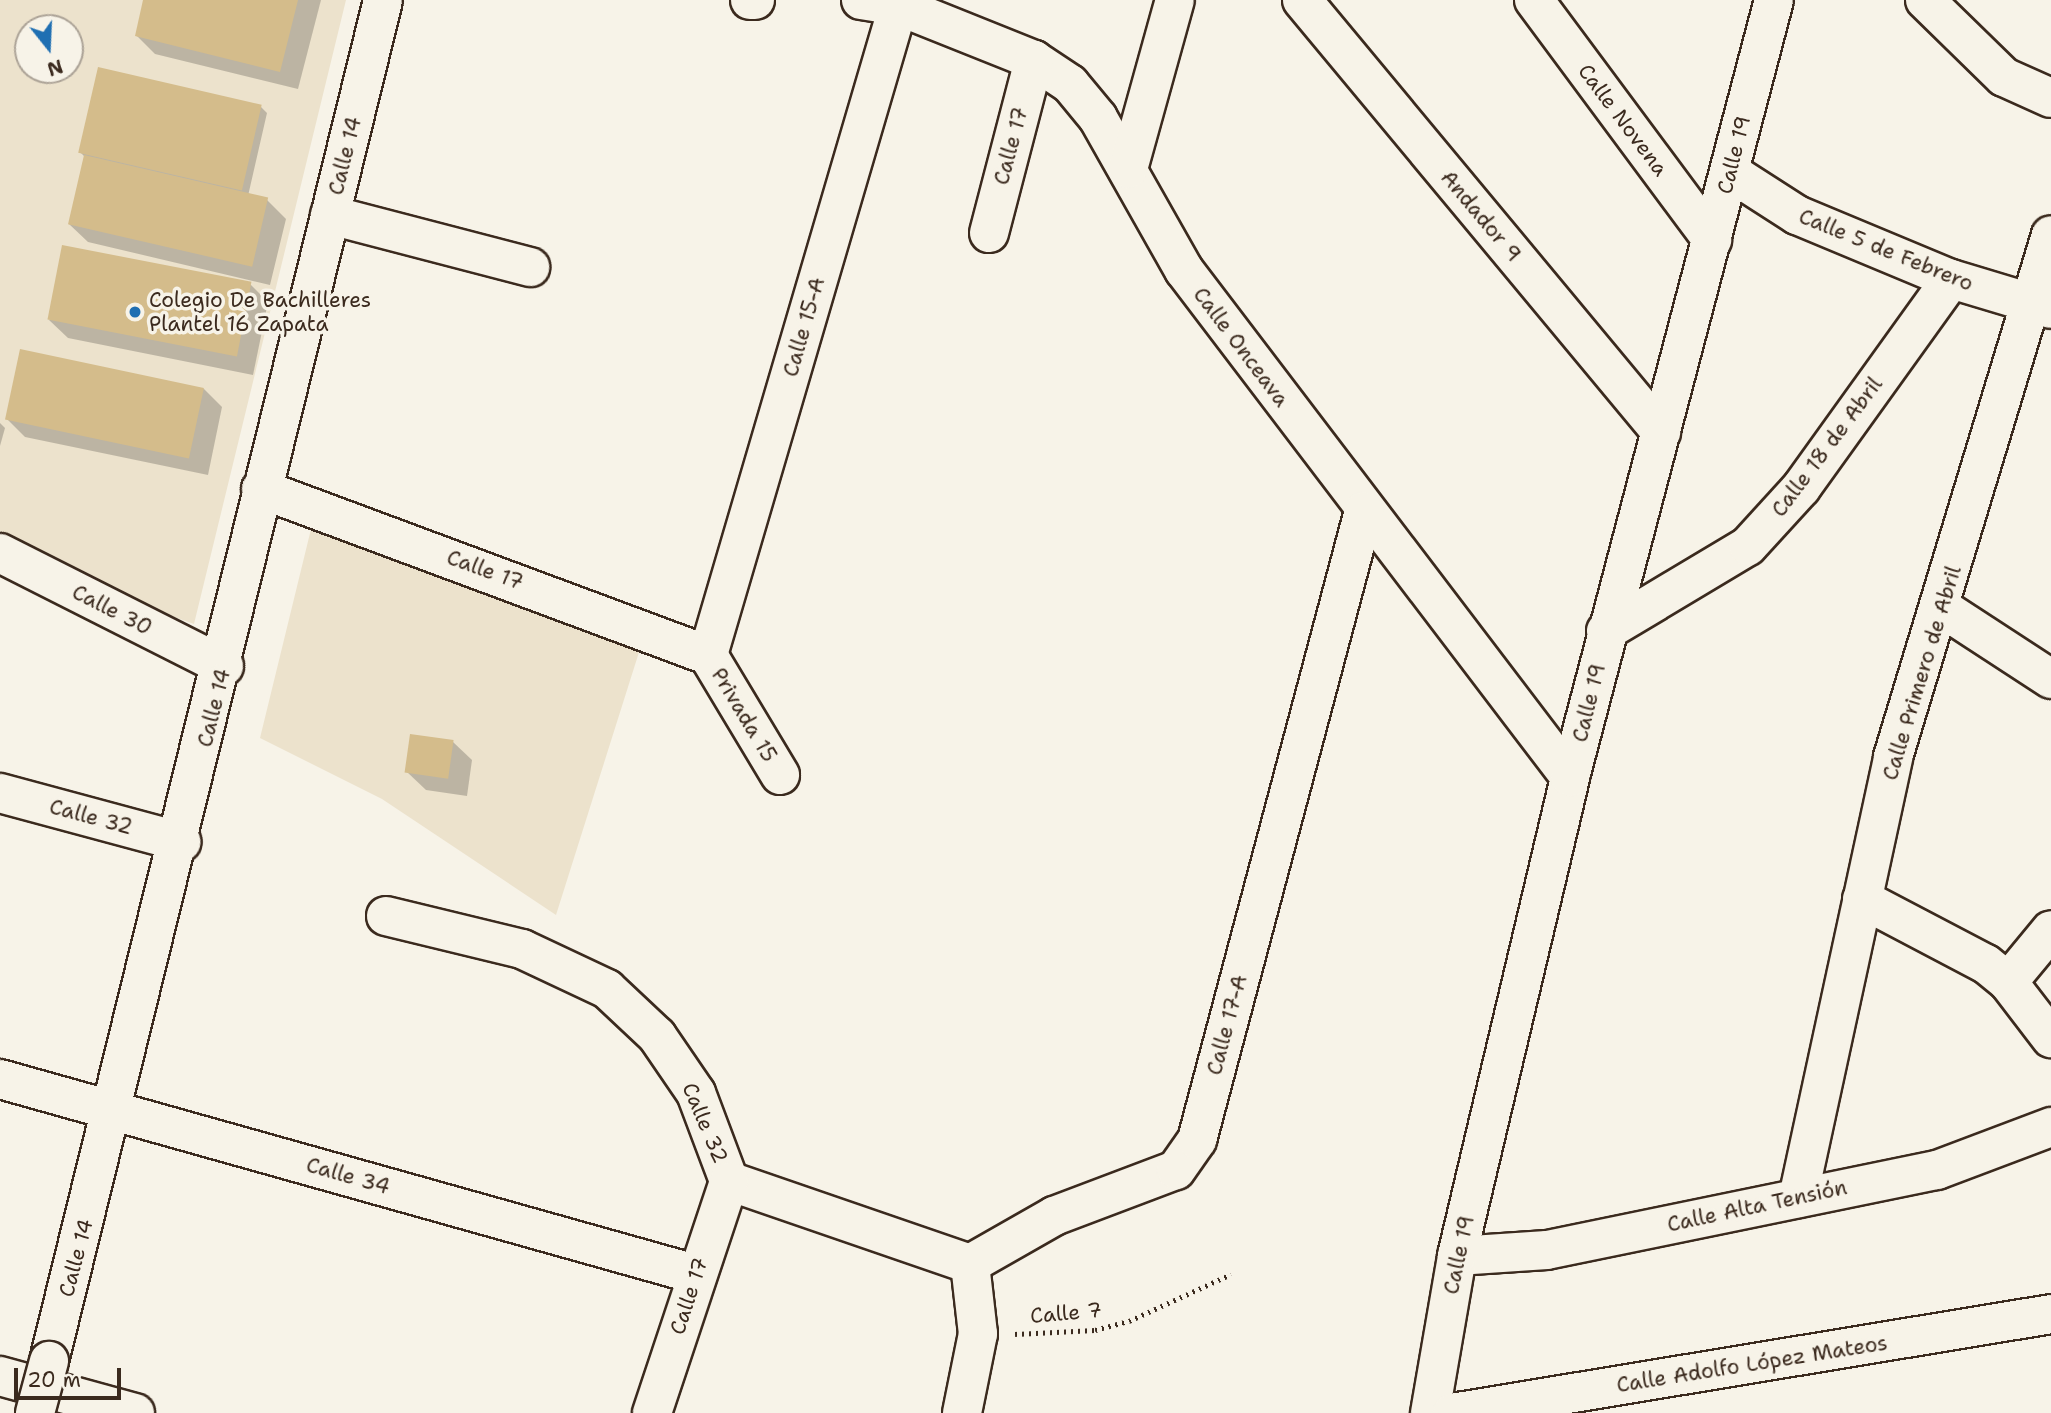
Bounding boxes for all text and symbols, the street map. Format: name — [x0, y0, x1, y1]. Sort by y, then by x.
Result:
north arrow — [14, 14, 84, 84]
text: N — [44, 53, 66, 82]
street label: Calle Novena — [1573, 59, 1673, 181]
street label: Calle 17 — [989, 104, 1033, 188]
street label: Calle 19 — [1712, 113, 1756, 197]
street label: Calle 14 — [323, 114, 367, 198]
street label: Andador 9 — [1436, 165, 1526, 267]
street label: Calle 5 de Febrero — [1795, 204, 1977, 296]
street label: Calle 15-A — [778, 274, 830, 380]
street label: Calle Onceava — [1188, 282, 1294, 412]
place label: Colegio De Bachilleres Plantel 16 Zapata — [149, 287, 371, 337]
marker: Colegio De Bachilleres Plantel 16 Zapata — [127, 304, 143, 320]
street label: Calle 18 de Abril — [1766, 372, 1888, 522]
street label: Calle 17 — [443, 545, 527, 595]
street label: Calle Primero de Abril — [1877, 563, 1967, 783]
street label: Calle 30 — [68, 579, 156, 641]
street label: Calle 19 — [1567, 661, 1611, 745]
street label: Privada 15 — [706, 663, 782, 767]
street label: Calle 14 — [192, 666, 236, 750]
street label: Calle 32 — [47, 794, 135, 840]
street label: Calle 17-A — [1202, 972, 1252, 1078]
street label: Calle 32 — [677, 1079, 733, 1167]
street label: Calle 34 — [303, 1152, 393, 1200]
street label: Calle Alta Tensión — [1665, 1175, 1849, 1237]
street label: Calle 19 — [1438, 1213, 1480, 1297]
street label: Calle 14 — [54, 1216, 98, 1300]
street label: Calle 17 — [665, 1254, 713, 1338]
street label: Calle 7 — [1029, 1297, 1103, 1329]
street label: Calle Adolfo López Mateos — [1615, 1330, 1889, 1398]
scale bar — [18, 1354, 124, 1398]
text: 20 m — [27, 1366, 81, 1394]

